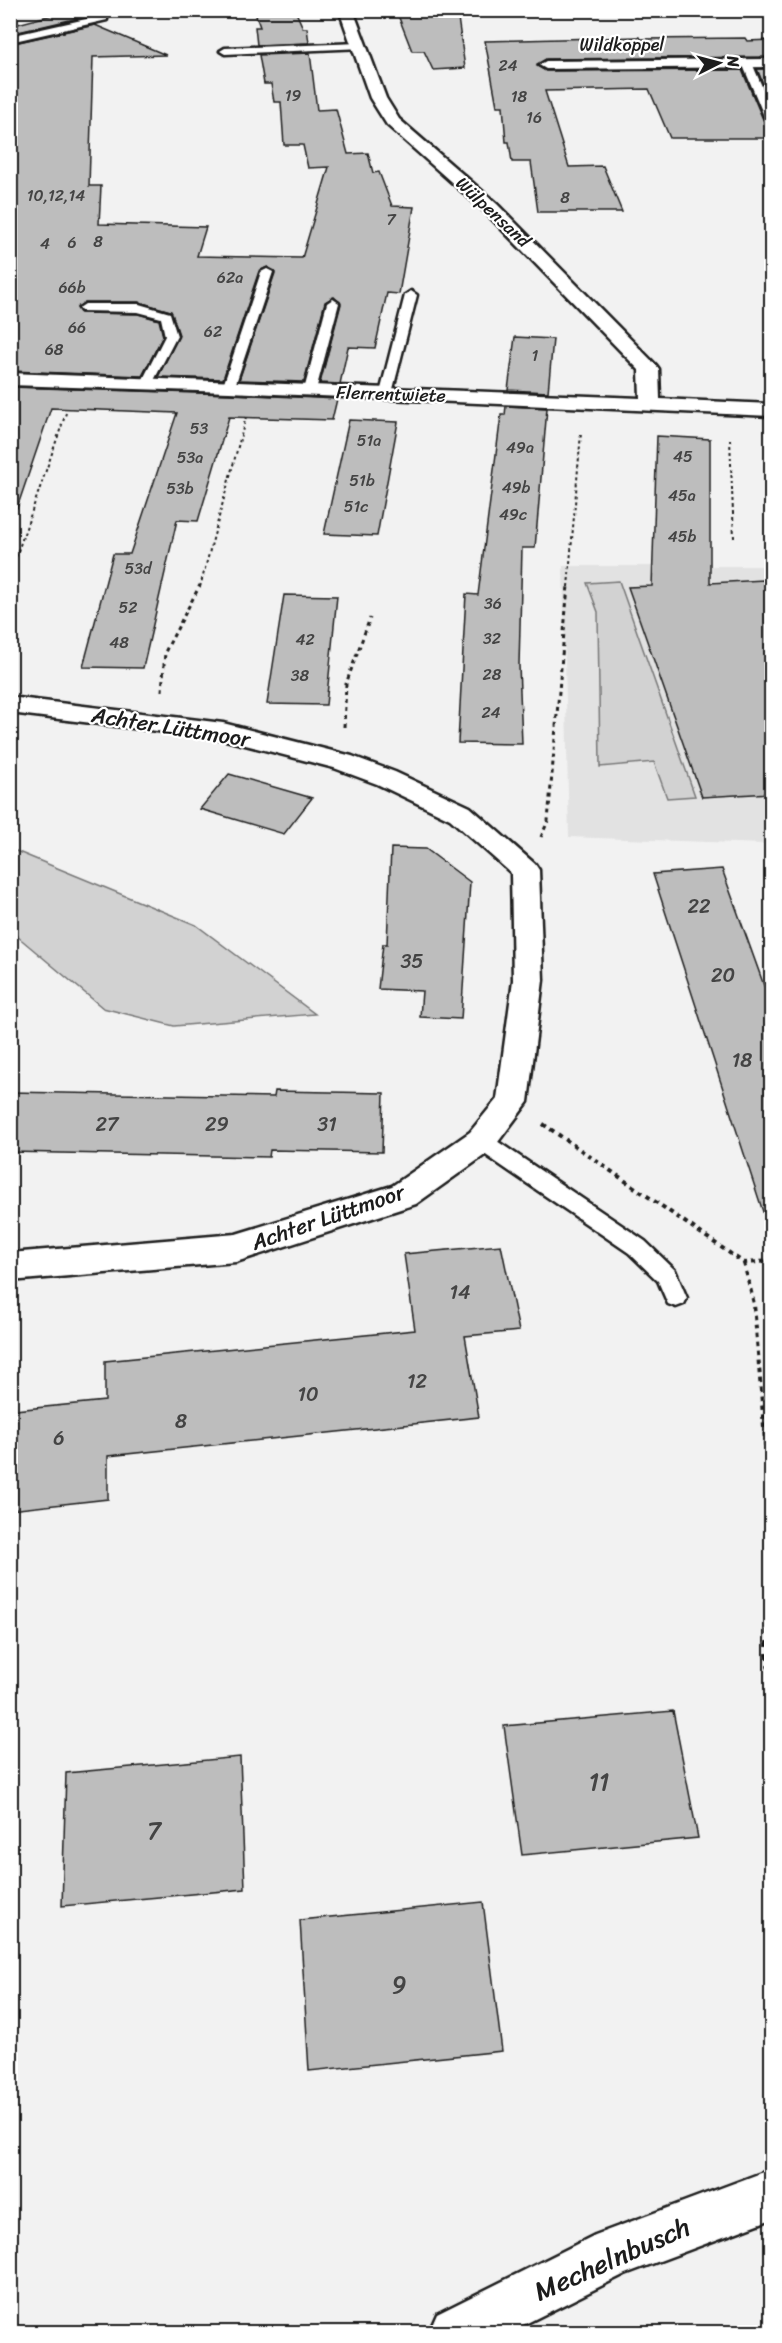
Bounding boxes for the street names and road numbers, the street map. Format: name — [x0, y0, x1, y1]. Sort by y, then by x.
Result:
street label: Wildkoppel — [580, 29, 665, 61]
street label: Wülpensand — [448, 168, 539, 257]
street label: Flerrentwiete — [336, 376, 446, 412]
street label: Achter Lüttmoor — [88, 695, 254, 759]
street label: Achter Lüttmoor — [245, 1172, 411, 1262]
street label: Mechelnbusch — [526, 2203, 698, 2315]

